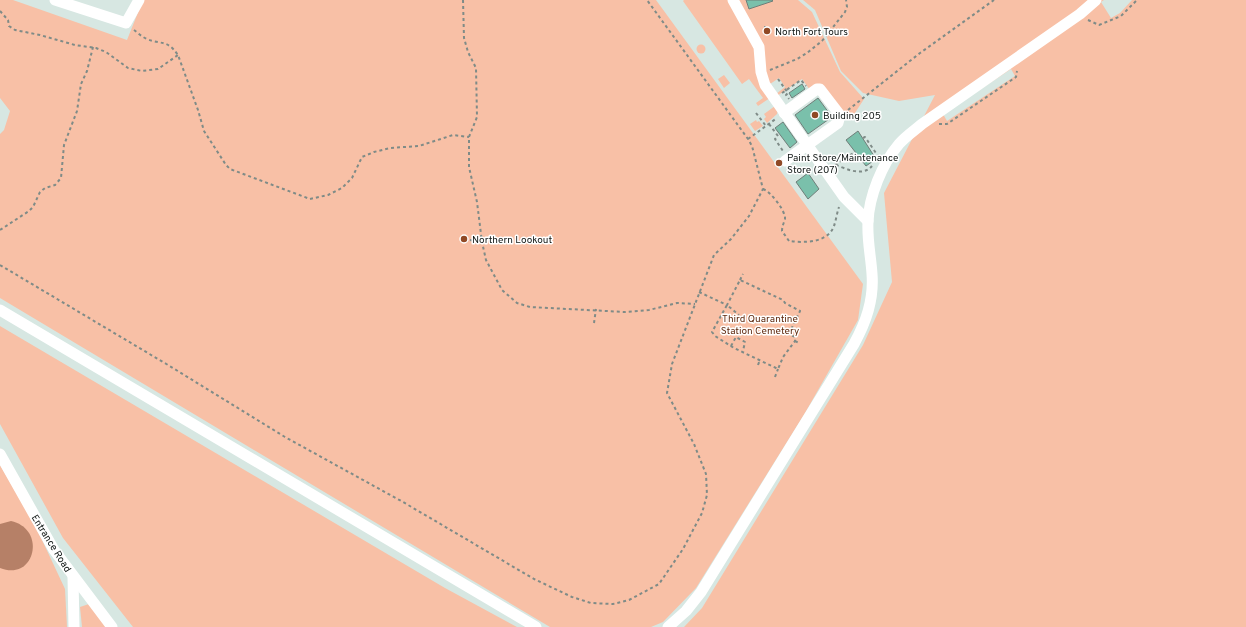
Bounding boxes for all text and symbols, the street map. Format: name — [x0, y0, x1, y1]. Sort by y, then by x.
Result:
marker: North Fort Tours — [762, 26, 772, 36]
place label: North Fort Tours — [775, 26, 848, 39]
marker: Building 205 — [810, 110, 820, 120]
place label: Building 205 — [823, 110, 881, 123]
place label: Paint Store/Maintenance Store (207) — [787, 152, 898, 177]
marker: Paint Store/Maintenance Store (207) — [774, 158, 784, 168]
marker: Northern Lookout — [459, 234, 469, 244]
place label: Northern Lookout — [472, 234, 552, 247]
park label: Third Quarantine Station Cemetery — [721, 313, 799, 338]
street label: Entrance Road — [28, 513, 74, 575]

